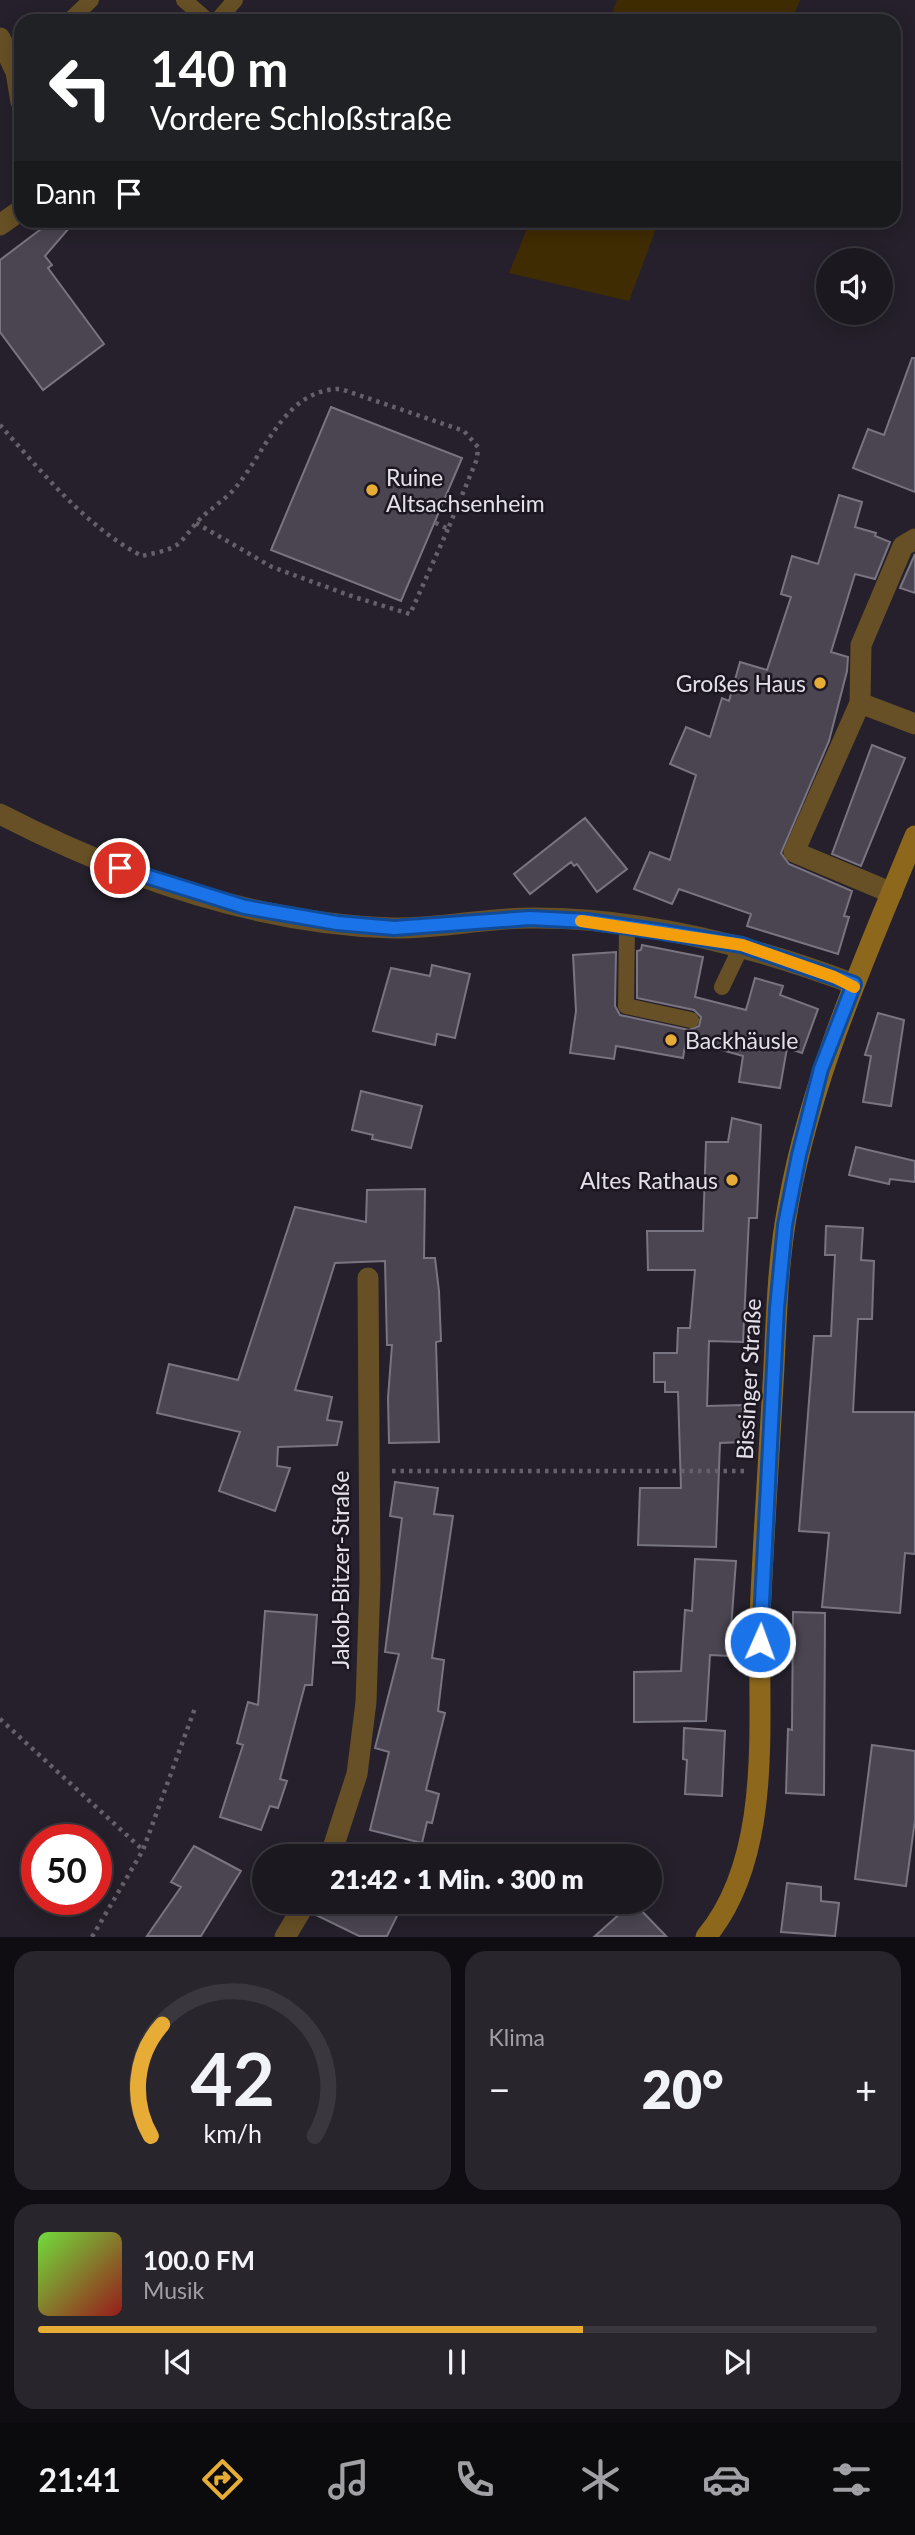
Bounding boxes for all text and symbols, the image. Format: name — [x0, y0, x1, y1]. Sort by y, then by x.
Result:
text: 140 m — [150, 39, 288, 97]
icon: left — [35, 42, 126, 133]
text: Vordere Schloßstraße — [150, 98, 452, 137]
icon: arrive — [110, 175, 148, 213]
text: Dann — [35, 178, 96, 210]
map controls — [816, 248, 893, 325]
button: sound — [816, 248, 893, 325]
place label: Ruine Altsachsenheim — [386, 463, 545, 517]
marker: Ruine Altsachsenheim — [364, 482, 380, 498]
place label: Großes Haus — [676, 669, 806, 697]
marker: Großes Haus — [812, 675, 828, 691]
pin — [90, 838, 150, 898]
icon: arrive — [101, 849, 139, 887]
place label: Backhäusle — [685, 1026, 798, 1054]
marker: Backhäusle — [663, 1032, 679, 1048]
place label: Altes Rathaus — [580, 1166, 718, 1194]
marker: Altes Rathaus — [724, 1172, 740, 1188]
street label: Bissinger Straße — [730, 1298, 766, 1460]
street label: Jakob-Bitzer-Straße — [326, 1471, 354, 1669]
position arrow — [723, 1605, 797, 1679]
speed limit sign: 50 — [21, 1824, 112, 1915]
text: 21:42 · 1 Min. · 300 m — [330, 1863, 584, 1895]
text: Klima — [489, 2023, 545, 2051]
text: 42 — [190, 2035, 274, 2123]
text: 20° — [642, 2058, 724, 2120]
text: − — [489, 2066, 511, 2112]
text: + — [855, 2066, 877, 2112]
text: km/h — [203, 2118, 262, 2148]
text: 100.0 FM — [143, 2244, 255, 2276]
text: Musik — [143, 2276, 204, 2304]
icon: previous — [159, 2343, 197, 2381]
icon: pause — [438, 2343, 476, 2381]
icon: next — [718, 2343, 756, 2381]
icon: directions — [198, 2455, 247, 2504]
icon: music — [324, 2455, 373, 2504]
icon: phone — [450, 2455, 499, 2504]
icon: climate — [576, 2455, 625, 2504]
icon: car — [702, 2455, 751, 2504]
icon: filters — [827, 2455, 876, 2504]
text: 21:41 — [38, 2460, 121, 2499]

